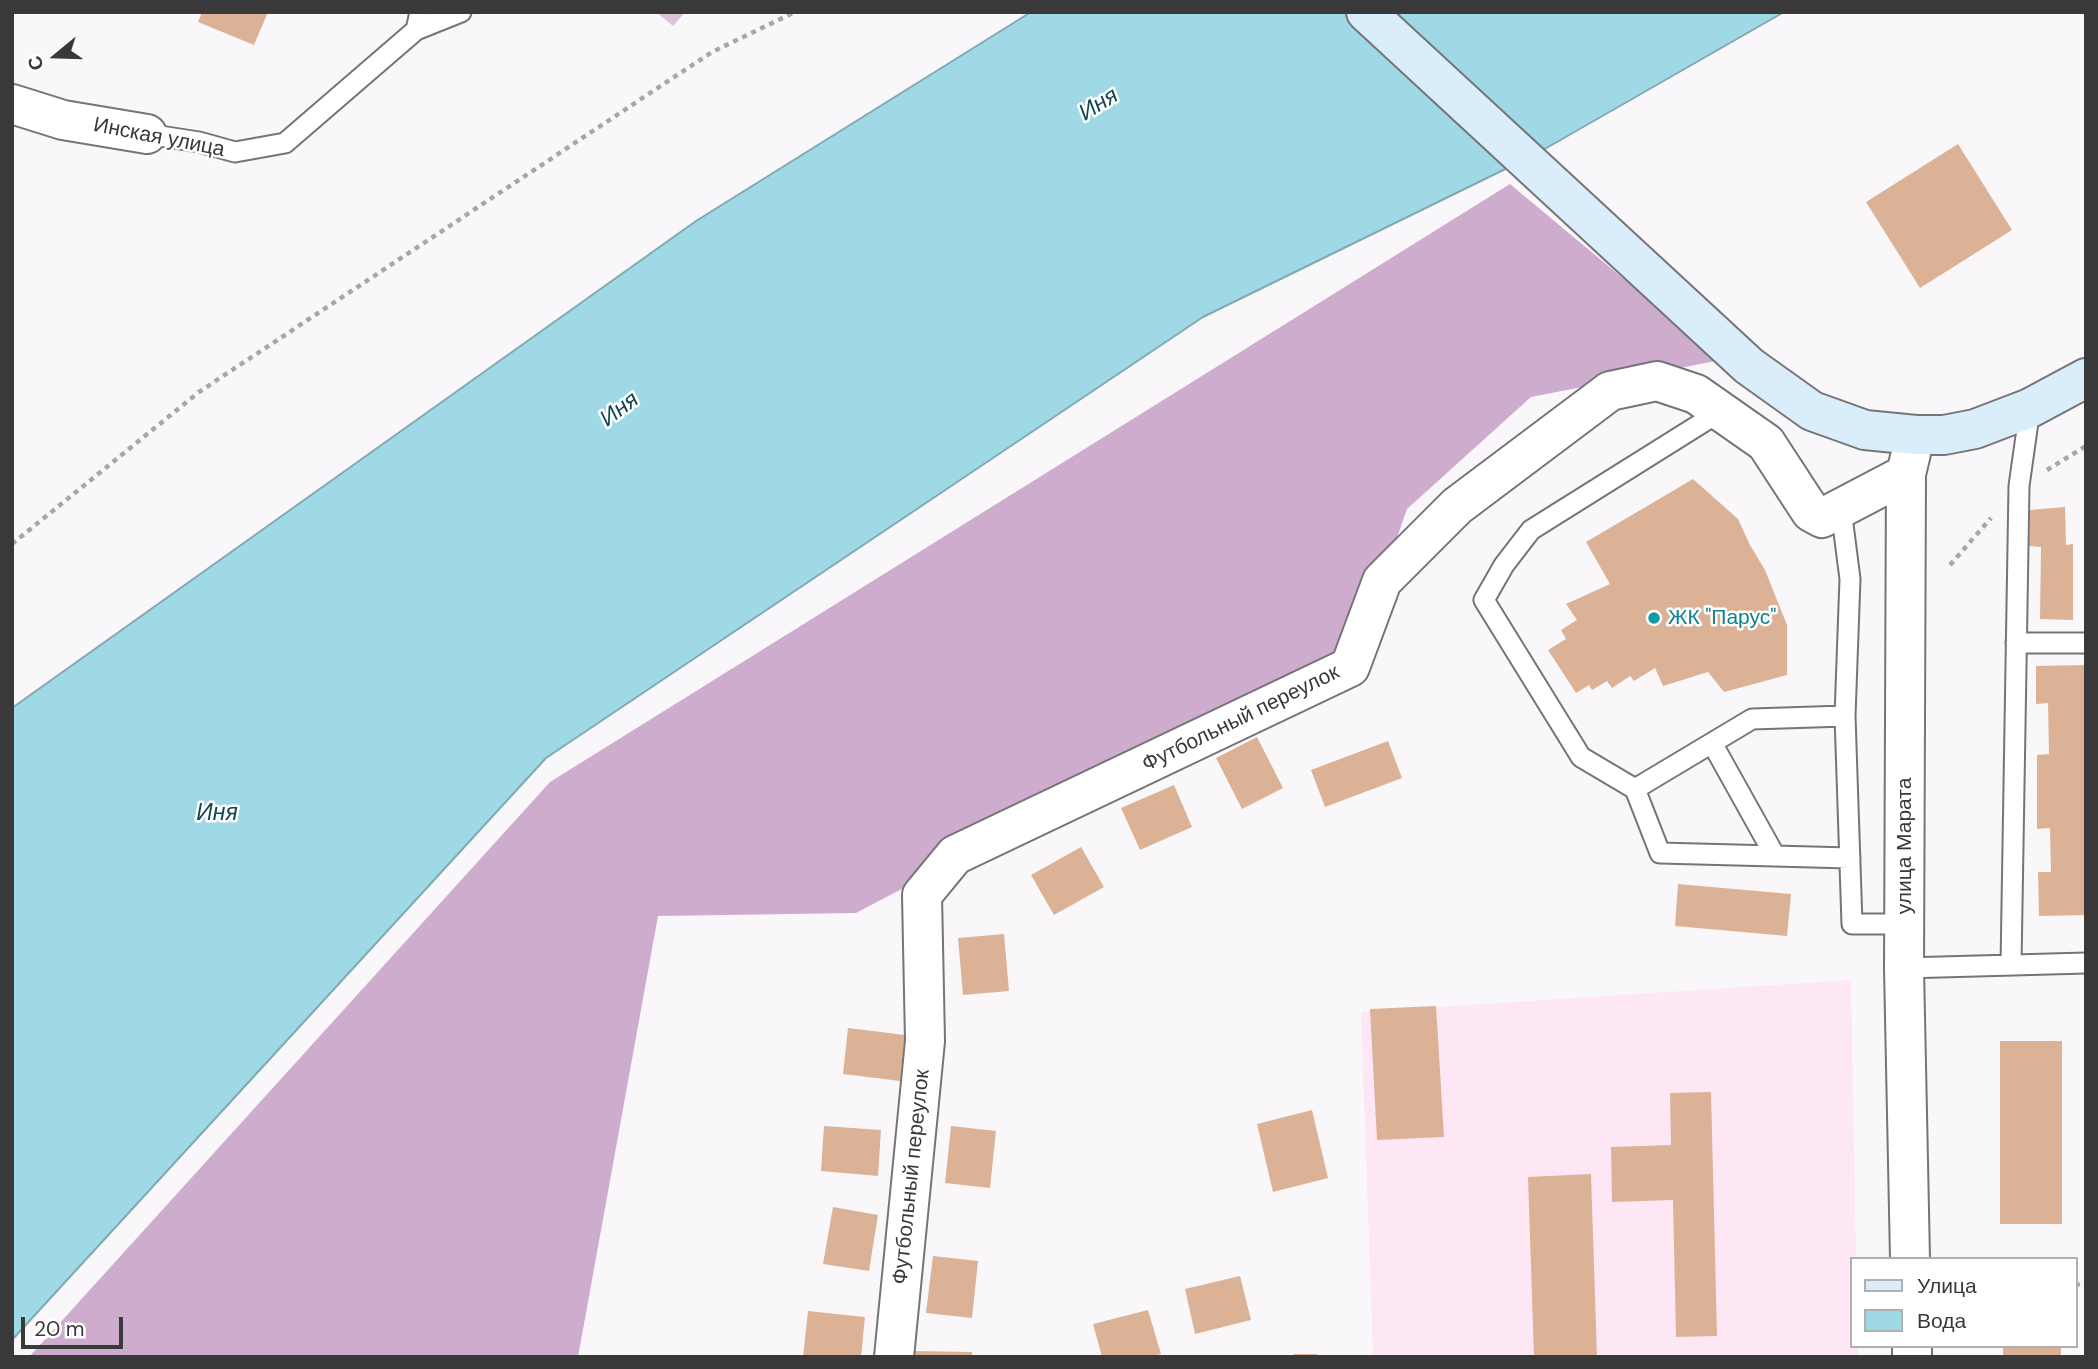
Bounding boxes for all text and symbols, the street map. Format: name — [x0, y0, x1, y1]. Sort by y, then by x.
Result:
north arrow — [21, 21, 91, 91]
text: С — [22, 52, 50, 74]
water label: Иня — [1074, 82, 1124, 128]
street label: Инская улица — [91, 113, 227, 163]
water label: Иня — [595, 387, 645, 433]
place label: ЖК "Парус" — [1668, 605, 1776, 631]
marker: ЖК "Парус" — [1646, 610, 1662, 626]
street label: Футбольный переулок — [1138, 660, 1344, 778]
street label: улица Марата — [1892, 778, 1918, 914]
water label: Иня — [196, 800, 238, 828]
street label: Футбольный переулок — [888, 1068, 936, 1286]
legend — [1850, 1257, 2077, 1348]
text: Улица — [1917, 1272, 1977, 1300]
scale bar — [24, 1302, 126, 1346]
text: Вода — [1917, 1307, 1966, 1335]
text: 20 m — [34, 1315, 85, 1343]

